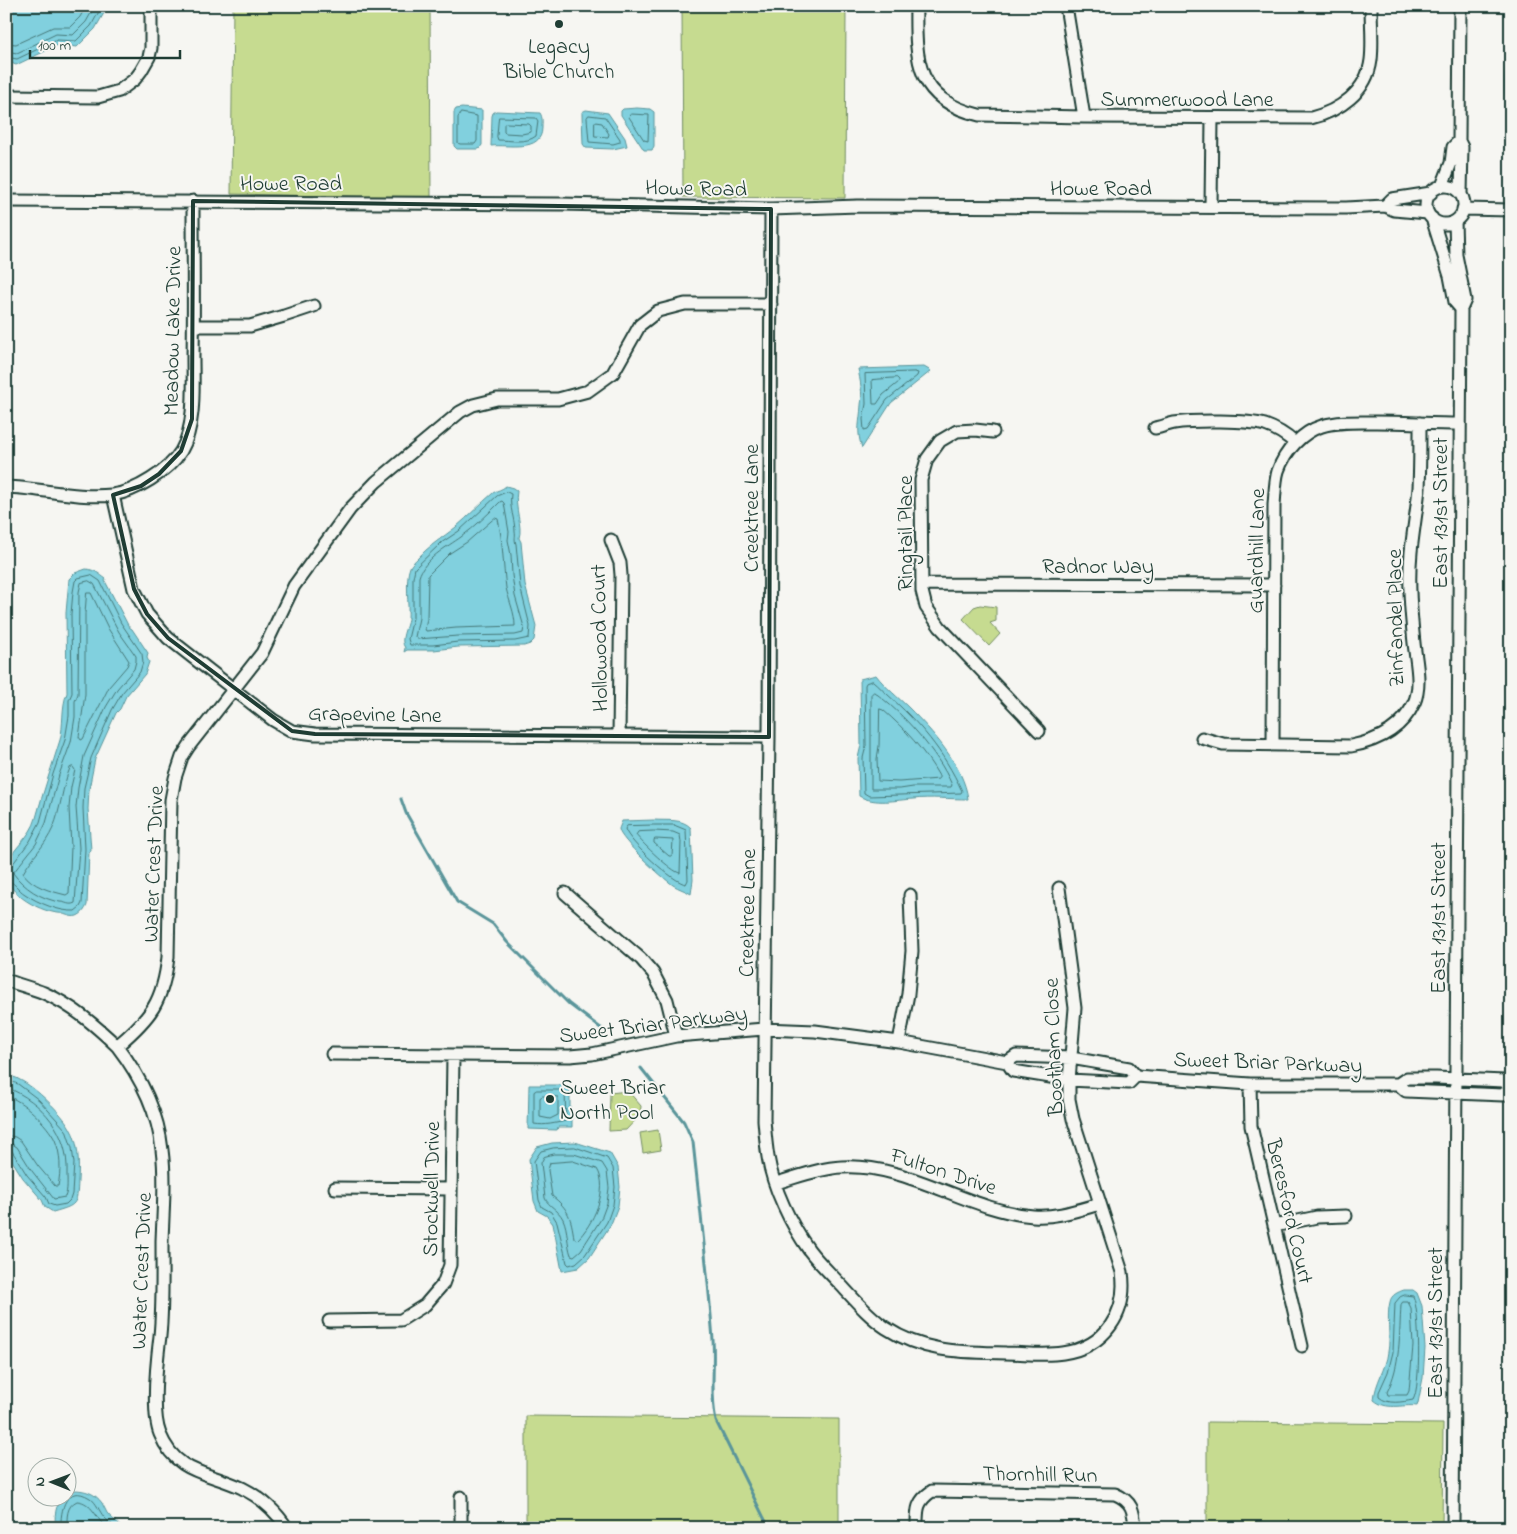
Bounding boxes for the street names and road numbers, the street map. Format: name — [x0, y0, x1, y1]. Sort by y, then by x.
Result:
street label: Summerwood Lane — [1100, 85, 1274, 117]
street label: Howe Road — [240, 169, 342, 201]
street label: Howe Road — [645, 173, 747, 207]
street label: Howe Road — [1050, 174, 1152, 206]
street label: Meadow Lake Drive — [157, 246, 191, 416]
street label: East 131st Street — [1426, 436, 1458, 589]
street label: Creektree Lane — [737, 444, 769, 572]
street label: Ringtail Place — [891, 475, 924, 591]
street label: Guardhill Lane — [1241, 488, 1275, 614]
street label: Zinfandel Place — [1380, 548, 1414, 687]
street label: Radnor Way — [1042, 552, 1154, 585]
street label: Hollowood Court — [584, 563, 618, 712]
street label: Grapevine Lane — [308, 699, 442, 733]
street label: Water Crest Drive — [136, 785, 174, 943]
street label: East 131st Street — [1424, 841, 1456, 994]
street label: Creektree Lane — [732, 848, 766, 978]
street label: Bootham Close — [1037, 977, 1073, 1118]
street label: Sweet Briar Parkway — [557, 999, 749, 1054]
street label: Sweet Briar Parkway — [1173, 1045, 1363, 1084]
street label: Stockwell Drive — [416, 1121, 450, 1257]
street label: Beresford Court — [1256, 1135, 1320, 1288]
street label: Fulton Drive — [885, 1140, 1000, 1205]
street label: Water Crest Drive — [124, 1192, 162, 1350]
street label: East 131st Street — [1421, 1246, 1453, 1399]
street label: Thornhill Run — [982, 1459, 1098, 1493]

